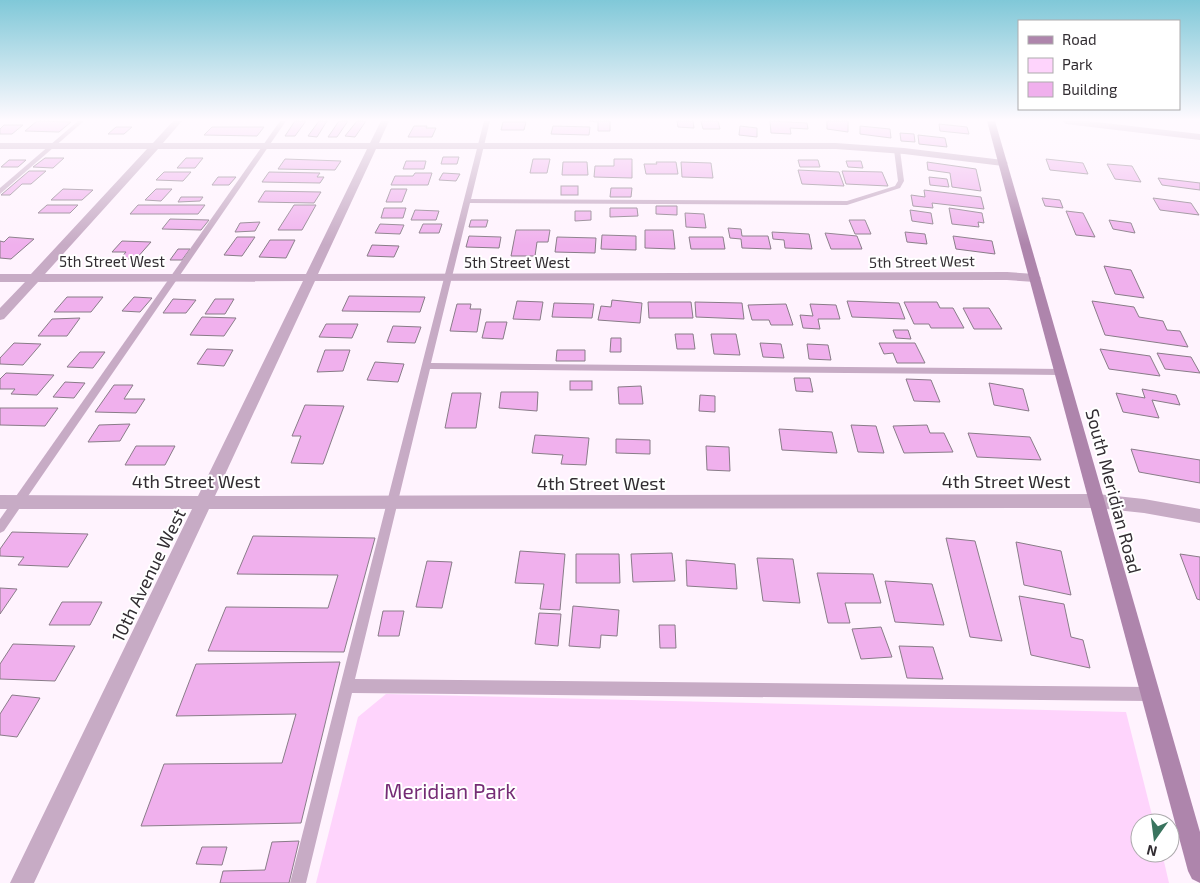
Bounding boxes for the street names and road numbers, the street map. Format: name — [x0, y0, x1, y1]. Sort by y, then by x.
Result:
street label: 5th Street West — [869, 251, 975, 271]
street label: 5th Street West — [59, 252, 165, 270]
street label: 5th Street West — [464, 253, 570, 271]
street label: South Meridian Road — [1081, 406, 1147, 576]
street label: 4th Street West — [132, 470, 260, 492]
street label: 4th Street West — [942, 470, 1070, 492]
street label: 4th Street West — [537, 472, 665, 494]
street label: 10th Avenue West — [106, 505, 190, 645]

